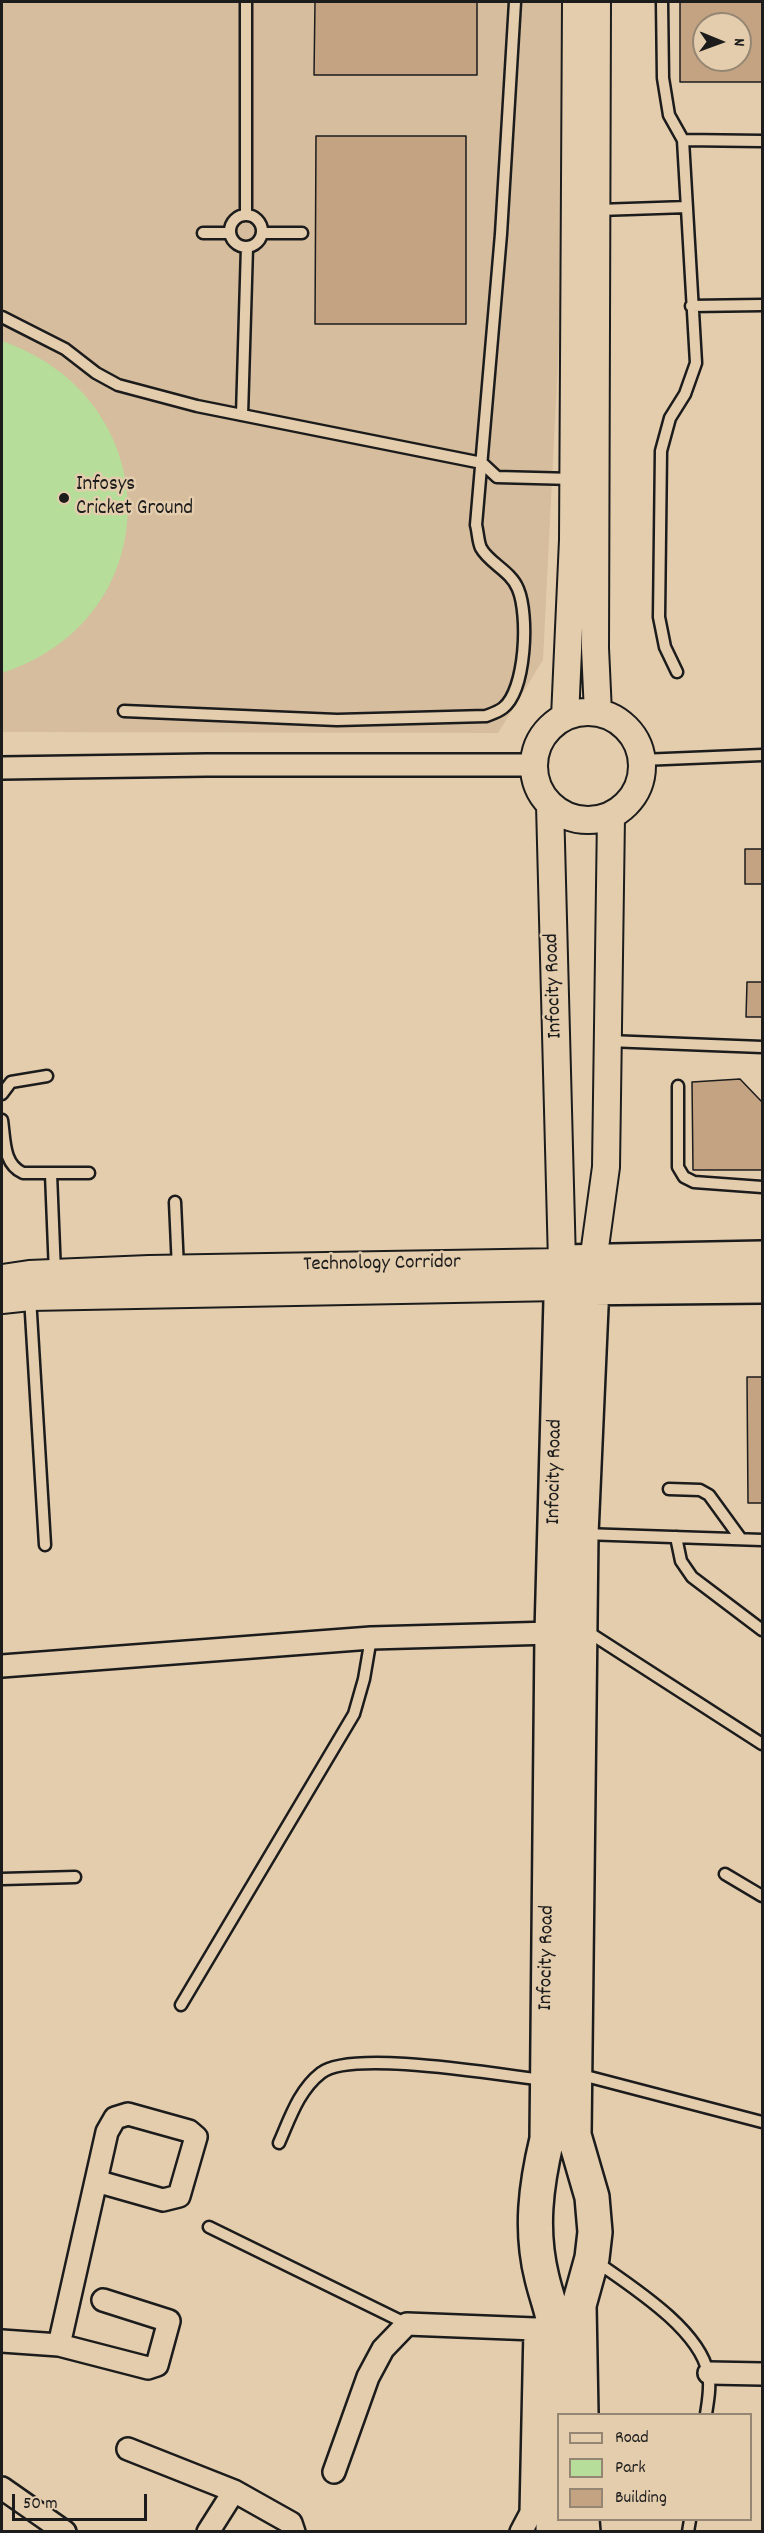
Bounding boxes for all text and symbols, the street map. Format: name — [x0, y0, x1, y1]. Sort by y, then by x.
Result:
north arrow — [692, 12, 752, 72]
text: N — [727, 38, 750, 46]
place label: Infosys Cricket Ground — [76, 473, 193, 523]
marker: Infosys Cricket Ground — [57, 491, 71, 505]
street label: Infocity Road — [541, 933, 569, 1039]
street label: Technology Corridor — [303, 1251, 461, 1279]
street label: Infocity Road — [542, 1419, 570, 1525]
street label: Infocity Road — [534, 1905, 562, 2011]
legend — [557, 2413, 752, 2521]
text: Road — [615, 2426, 649, 2451]
text: Park — [615, 2456, 646, 2481]
scale bar — [15, 2482, 150, 2520]
text: Building — [615, 2486, 667, 2511]
text: 50 m — [23, 2492, 58, 2517]

